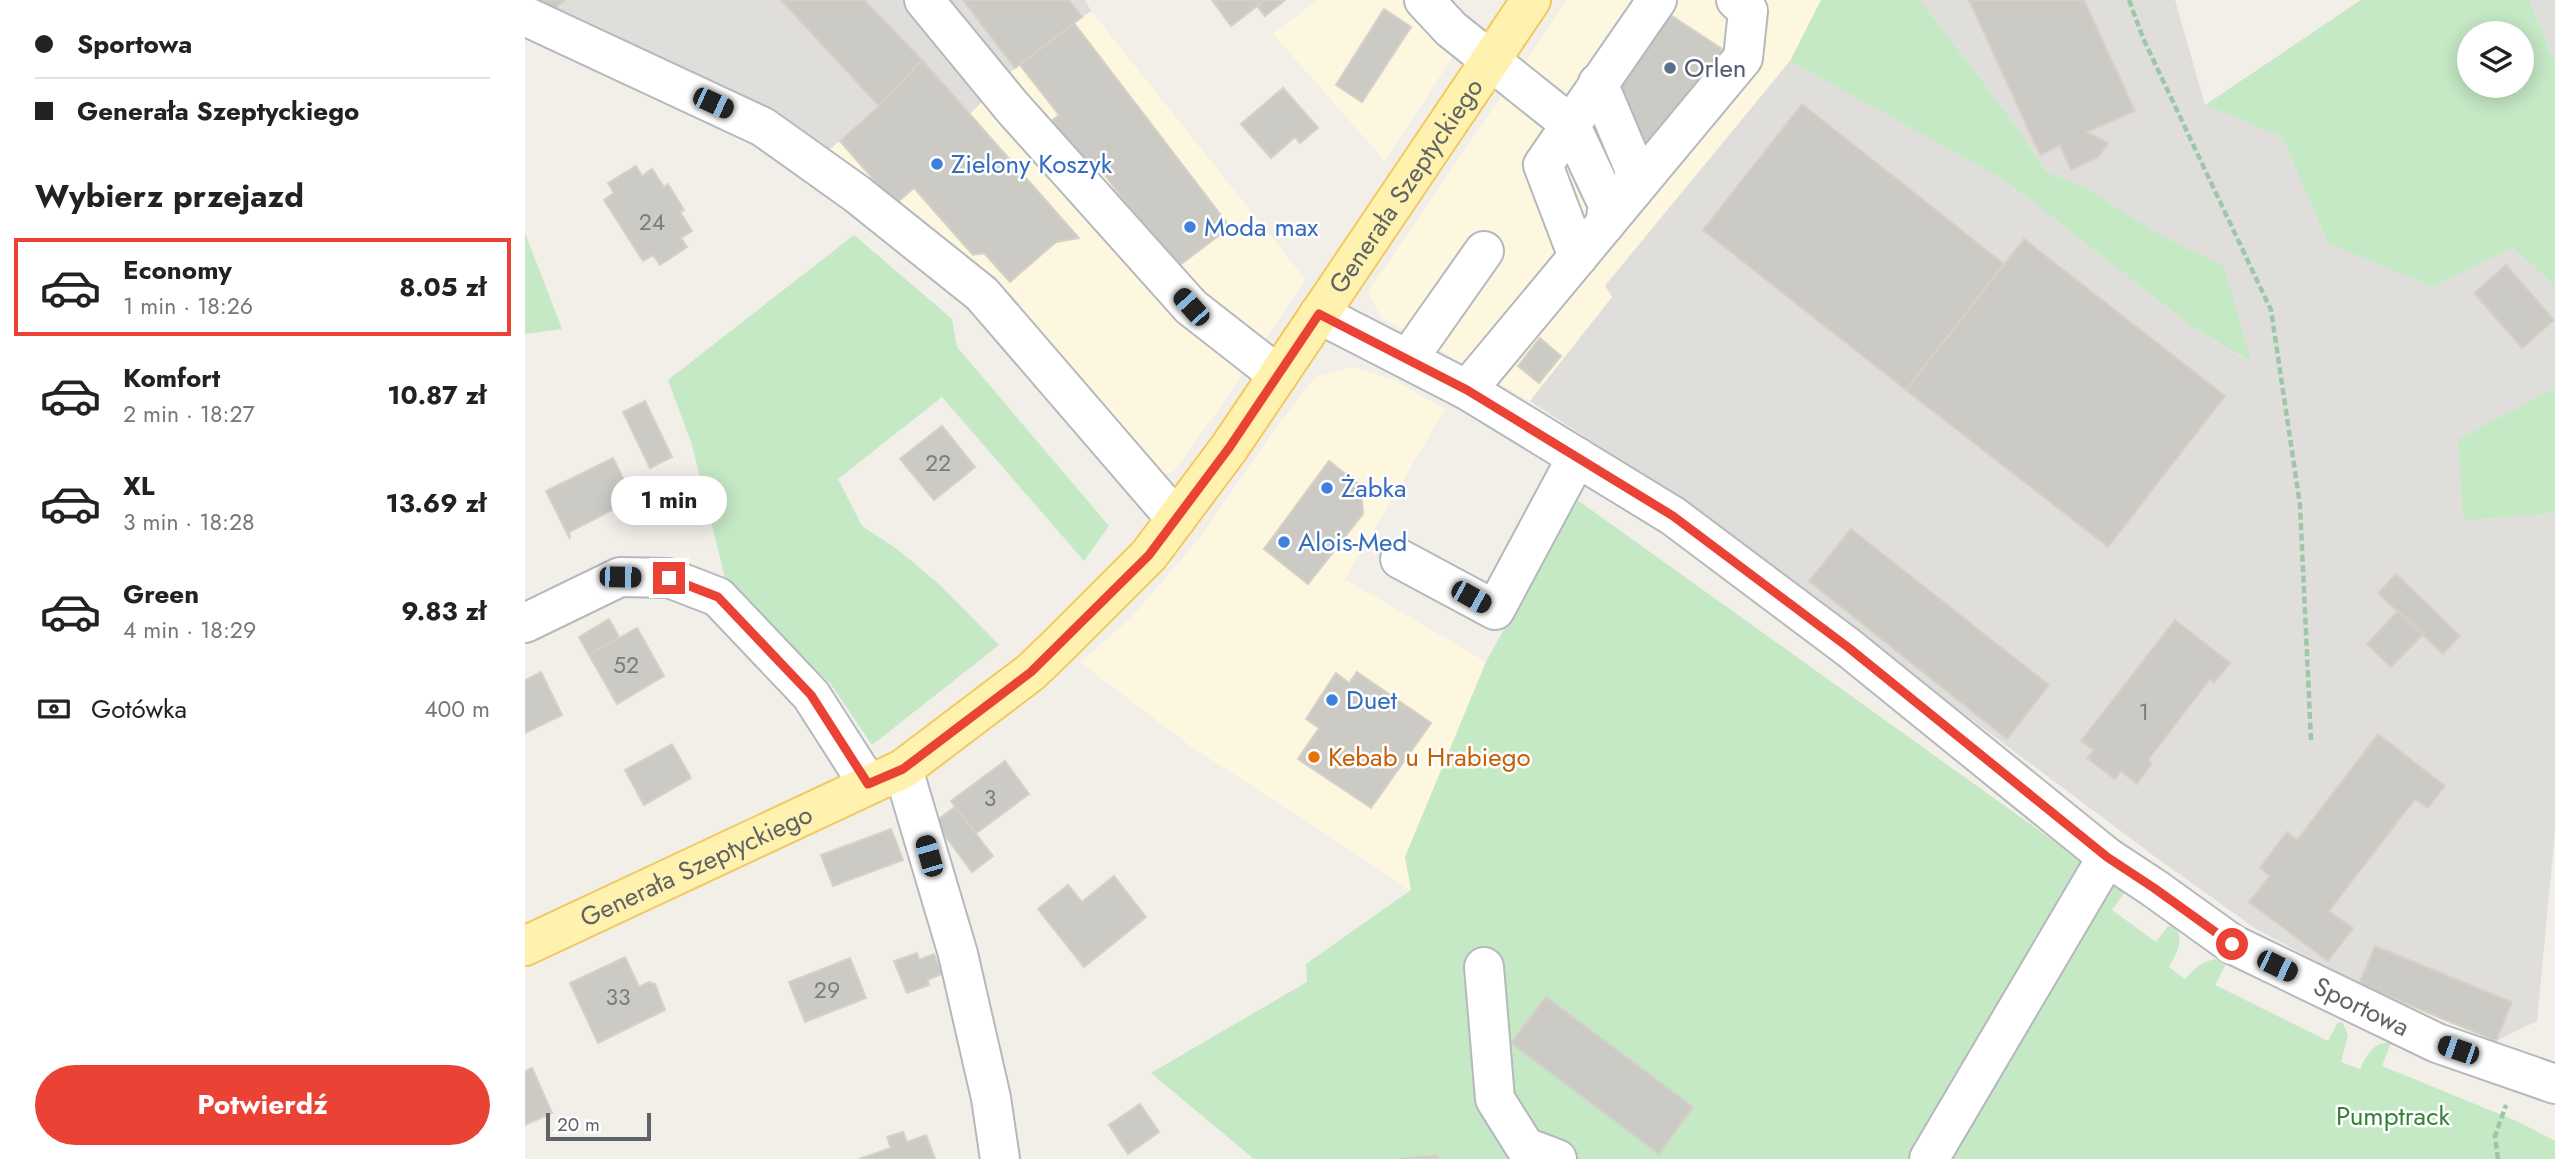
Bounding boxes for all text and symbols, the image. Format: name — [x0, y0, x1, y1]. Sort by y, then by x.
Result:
map controls — [2457, 21, 2534, 98]
button: layers — [2457, 21, 2534, 98]
text: Sportowa — [77, 25, 192, 63]
place label: Orlen — [1684, 49, 1746, 87]
marker: Orlen — [1662, 60, 1678, 76]
street label: Generała Szeptyckiego — [1319, 70, 1492, 301]
car — [690, 85, 737, 121]
text: Generała Szeptyckiego — [77, 92, 359, 130]
place label: Zielony Koszyk — [951, 145, 1113, 183]
marker: Zielony Koszyk — [929, 156, 945, 172]
text: Wybierz przejazd — [35, 173, 304, 219]
house number: 24 — [639, 205, 665, 239]
place label: Moda max — [1204, 208, 1318, 246]
marker: Moda max — [1182, 219, 1198, 235]
text: Economy — [123, 251, 232, 289]
icon: car — [39, 256, 102, 319]
text: 8.05 zł — [399, 268, 486, 306]
car — [1170, 284, 1213, 330]
text: 1 min · 18:26 — [123, 289, 253, 323]
text: Komfort — [123, 359, 220, 397]
icon: car — [39, 364, 102, 427]
text: 10.87 zł — [387, 376, 486, 414]
text: 2 min · 18:27 — [123, 397, 255, 431]
house number: 22 — [925, 446, 951, 480]
text: XL — [123, 467, 155, 505]
place label: Żabka — [1341, 469, 1406, 507]
icon: car — [39, 472, 102, 535]
callout: 1 min — [611, 476, 727, 526]
marker: Żabka — [1319, 480, 1335, 496]
text: 1 min — [640, 483, 698, 517]
text: 13.69 zł — [385, 484, 486, 522]
text: 3 min · 18:28 — [123, 505, 255, 539]
place label: Alois-Med — [1298, 523, 1407, 561]
marker: Alois-Med — [1276, 534, 1292, 550]
route end — [653, 562, 685, 594]
car — [599, 566, 642, 588]
text: Green — [123, 575, 199, 613]
car — [1448, 578, 1495, 616]
icon: car — [39, 580, 102, 643]
text: 9.83 zł — [401, 592, 486, 630]
text: 4 min · 18:29 — [123, 613, 256, 647]
house number: 52 — [613, 648, 639, 682]
place label: Duet — [1346, 681, 1398, 719]
icon: cash — [35, 690, 73, 728]
text: Gotówka — [91, 690, 187, 728]
text: 400 m — [424, 692, 490, 726]
marker: Duet — [1324, 692, 1340, 708]
house number: 1 — [2139, 695, 2149, 729]
place label: Kebab u Hrabiego — [1328, 738, 1531, 776]
marker: Kebab u Hrabiego — [1306, 749, 1322, 765]
house number: 3 — [984, 781, 996, 815]
street label: Generała Szeptyckiego — [574, 795, 819, 937]
car — [914, 833, 945, 879]
route start — [2216, 928, 2248, 960]
car — [2254, 947, 2301, 985]
street label: Sportowa — [2307, 967, 2416, 1046]
house number: 29 — [814, 973, 840, 1007]
house number: 33 — [605, 980, 631, 1014]
car — [2435, 1033, 2482, 1067]
button: Potwierdź — [35, 1065, 490, 1145]
park label: Pumptrack — [2336, 1097, 2451, 1135]
scale bar — [546, 1110, 651, 1142]
text: 20 m — [557, 1111, 600, 1138]

